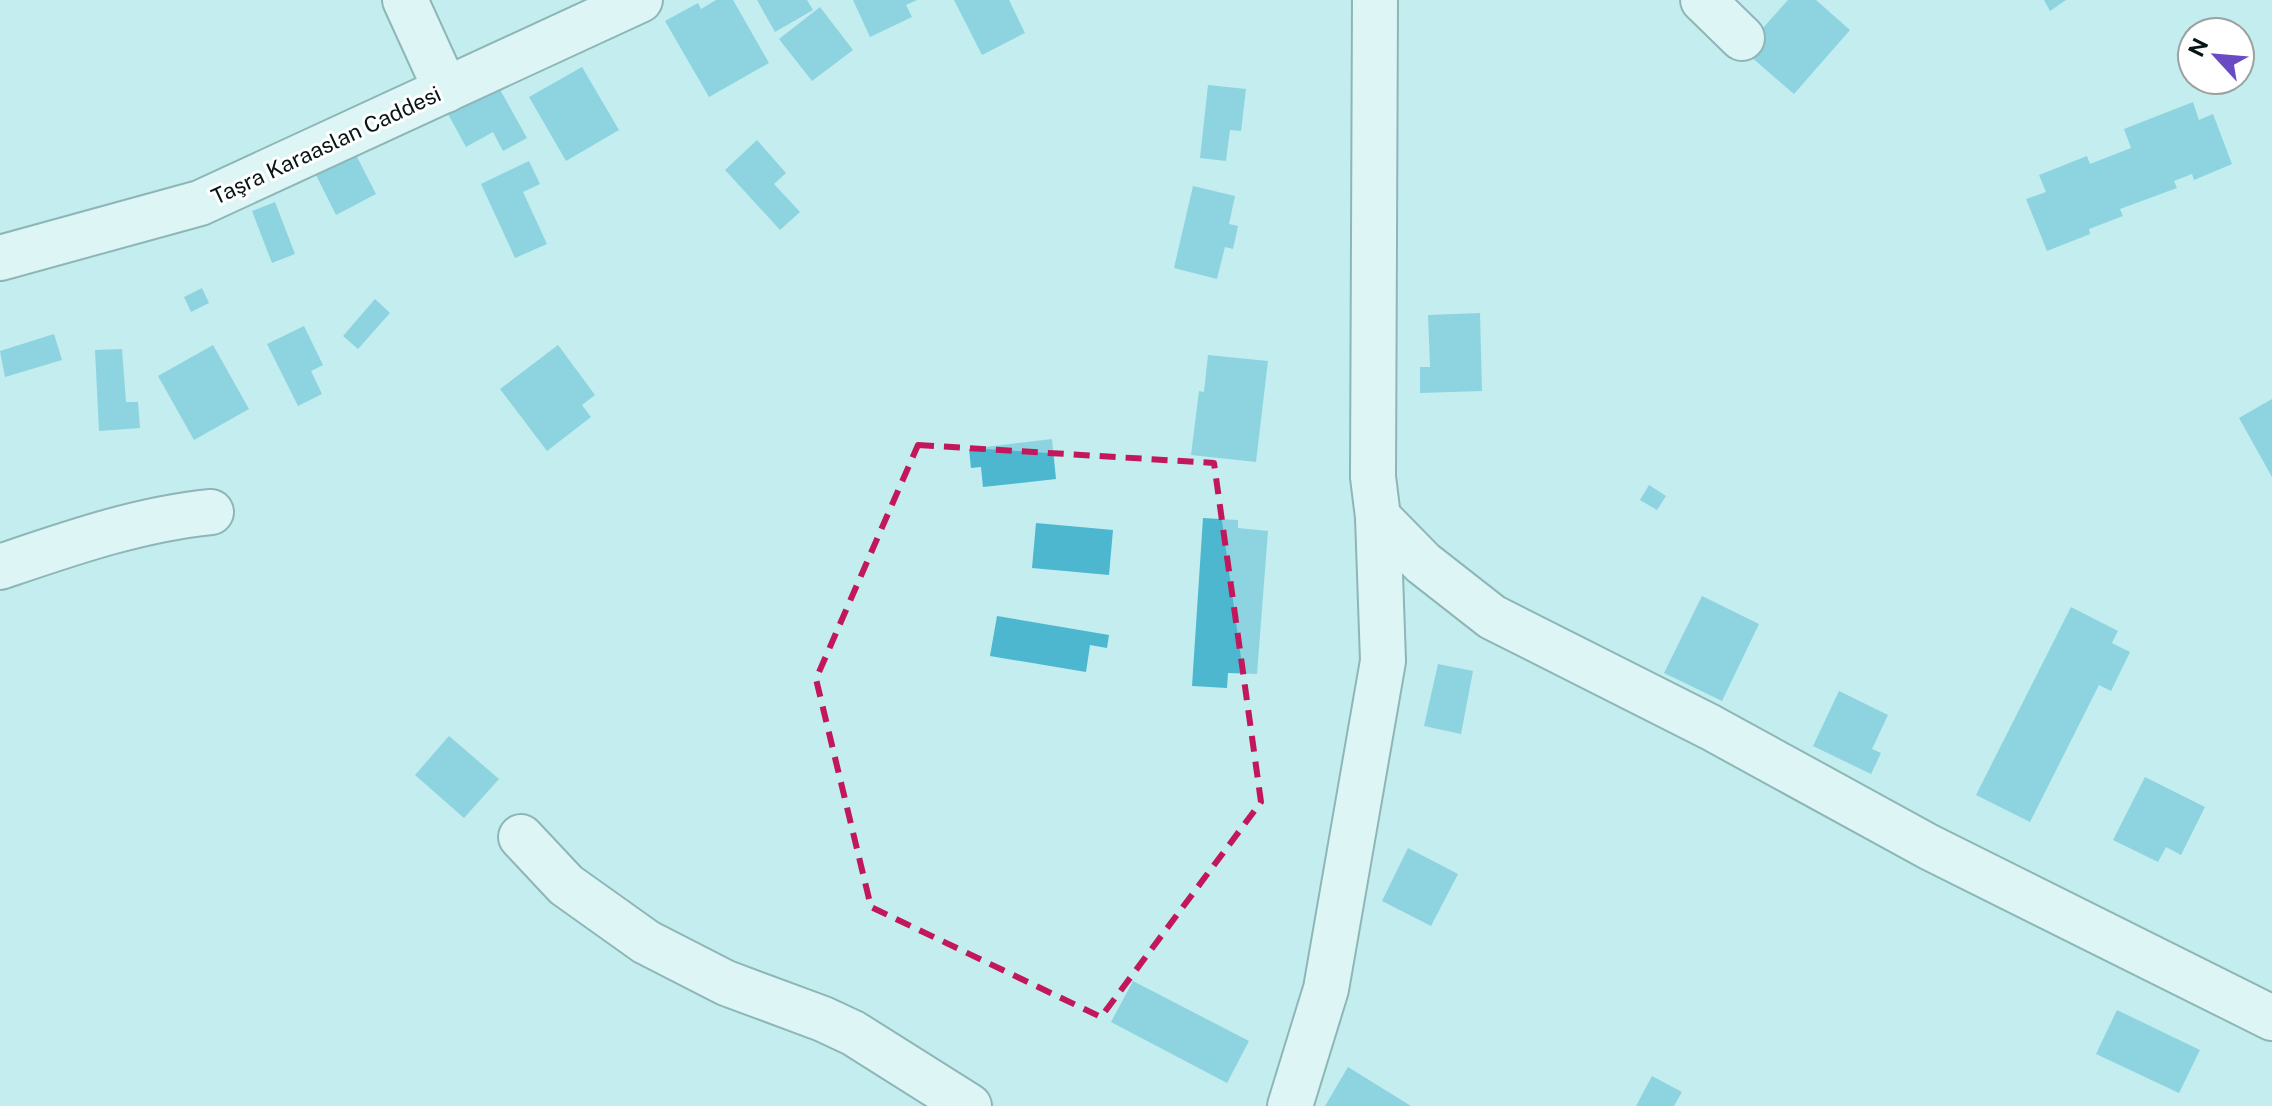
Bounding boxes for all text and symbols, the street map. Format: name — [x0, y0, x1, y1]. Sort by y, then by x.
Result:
north arrow — [2176, 16, 2256, 96]
text: N — [2183, 34, 2213, 61]
street label: Taşra Karaaslan Caddesi — [207, 80, 445, 210]

